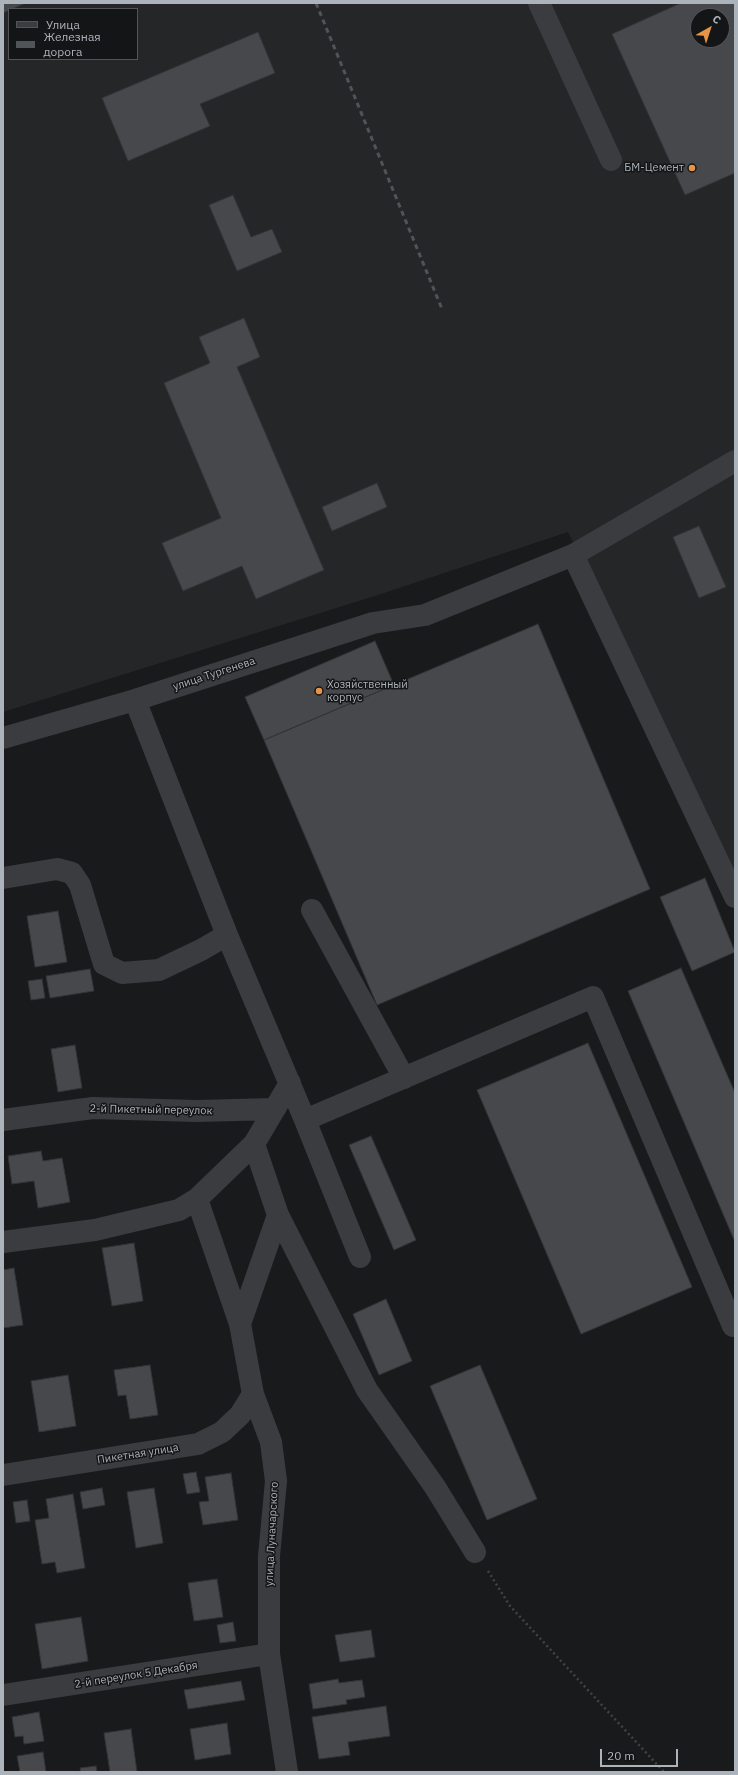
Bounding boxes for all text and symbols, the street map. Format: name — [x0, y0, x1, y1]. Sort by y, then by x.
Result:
legend — [8, 8, 138, 60]
north arrow — [690, 8, 730, 48]
text: С — [710, 12, 724, 27]
text: Улица — [46, 17, 80, 32]
text: Железная дорога — [43, 29, 101, 59]
place label: БМ-Цемент — [624, 161, 684, 175]
marker: БМ-Цемент — [687, 163, 697, 173]
street label: улица Тургенева — [171, 654, 257, 694]
place label: Хозяйственный корпус — [327, 678, 408, 704]
marker: Хозяйственный корпус — [314, 686, 324, 696]
street label: 2-й Пикетный переулок — [89, 1102, 213, 1118]
street label: Пикетная улица — [96, 1441, 180, 1467]
street label: улица Луначарского — [263, 1481, 281, 1587]
street label: 2-й переулок 5 Декабря — [73, 1659, 199, 1691]
scale bar — [602, 1741, 680, 1767]
text: 20 m — [607, 1748, 635, 1763]

